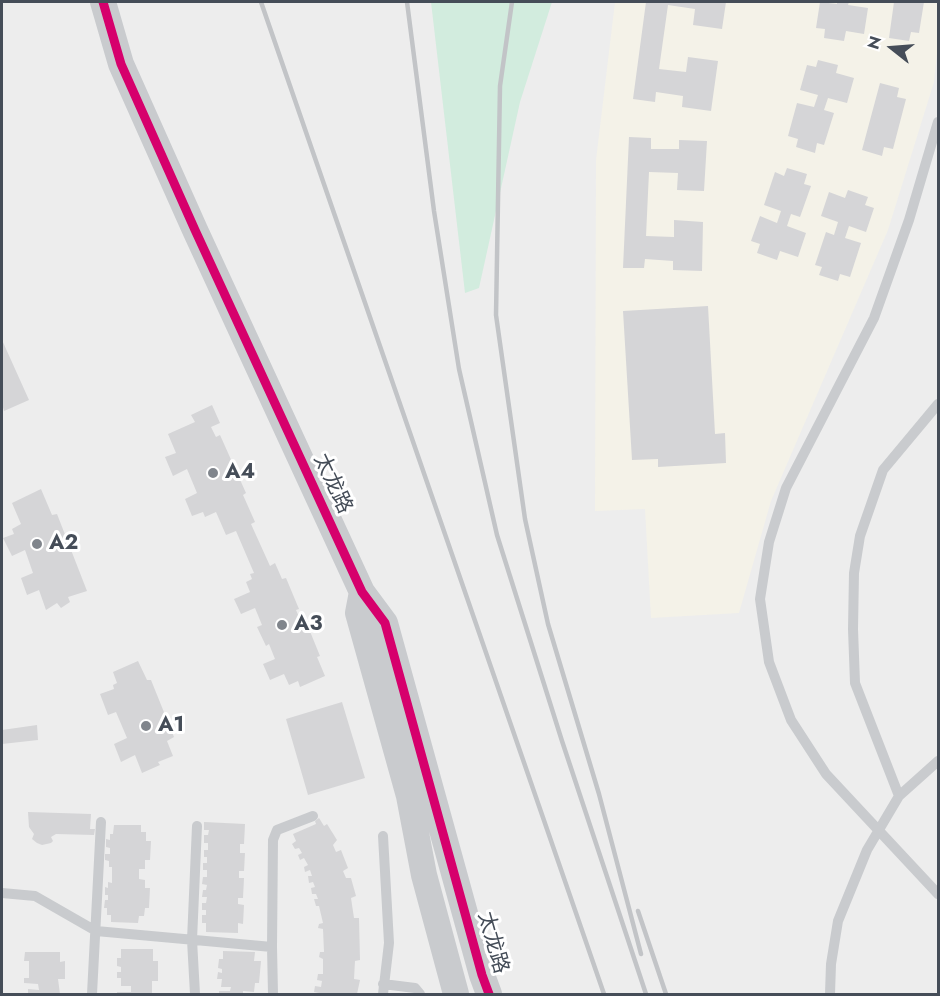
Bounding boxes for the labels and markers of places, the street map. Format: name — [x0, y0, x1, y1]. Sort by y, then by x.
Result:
place label: A4 — [225, 460, 255, 486]
marker: A4 — [206, 466, 220, 480]
place label: A2 — [49, 531, 78, 557]
marker: A2 — [30, 537, 44, 551]
place label: A3 — [294, 612, 322, 638]
marker: A3 — [275, 618, 289, 632]
place label: A1 — [158, 713, 184, 739]
marker: A1 — [139, 719, 153, 733]

